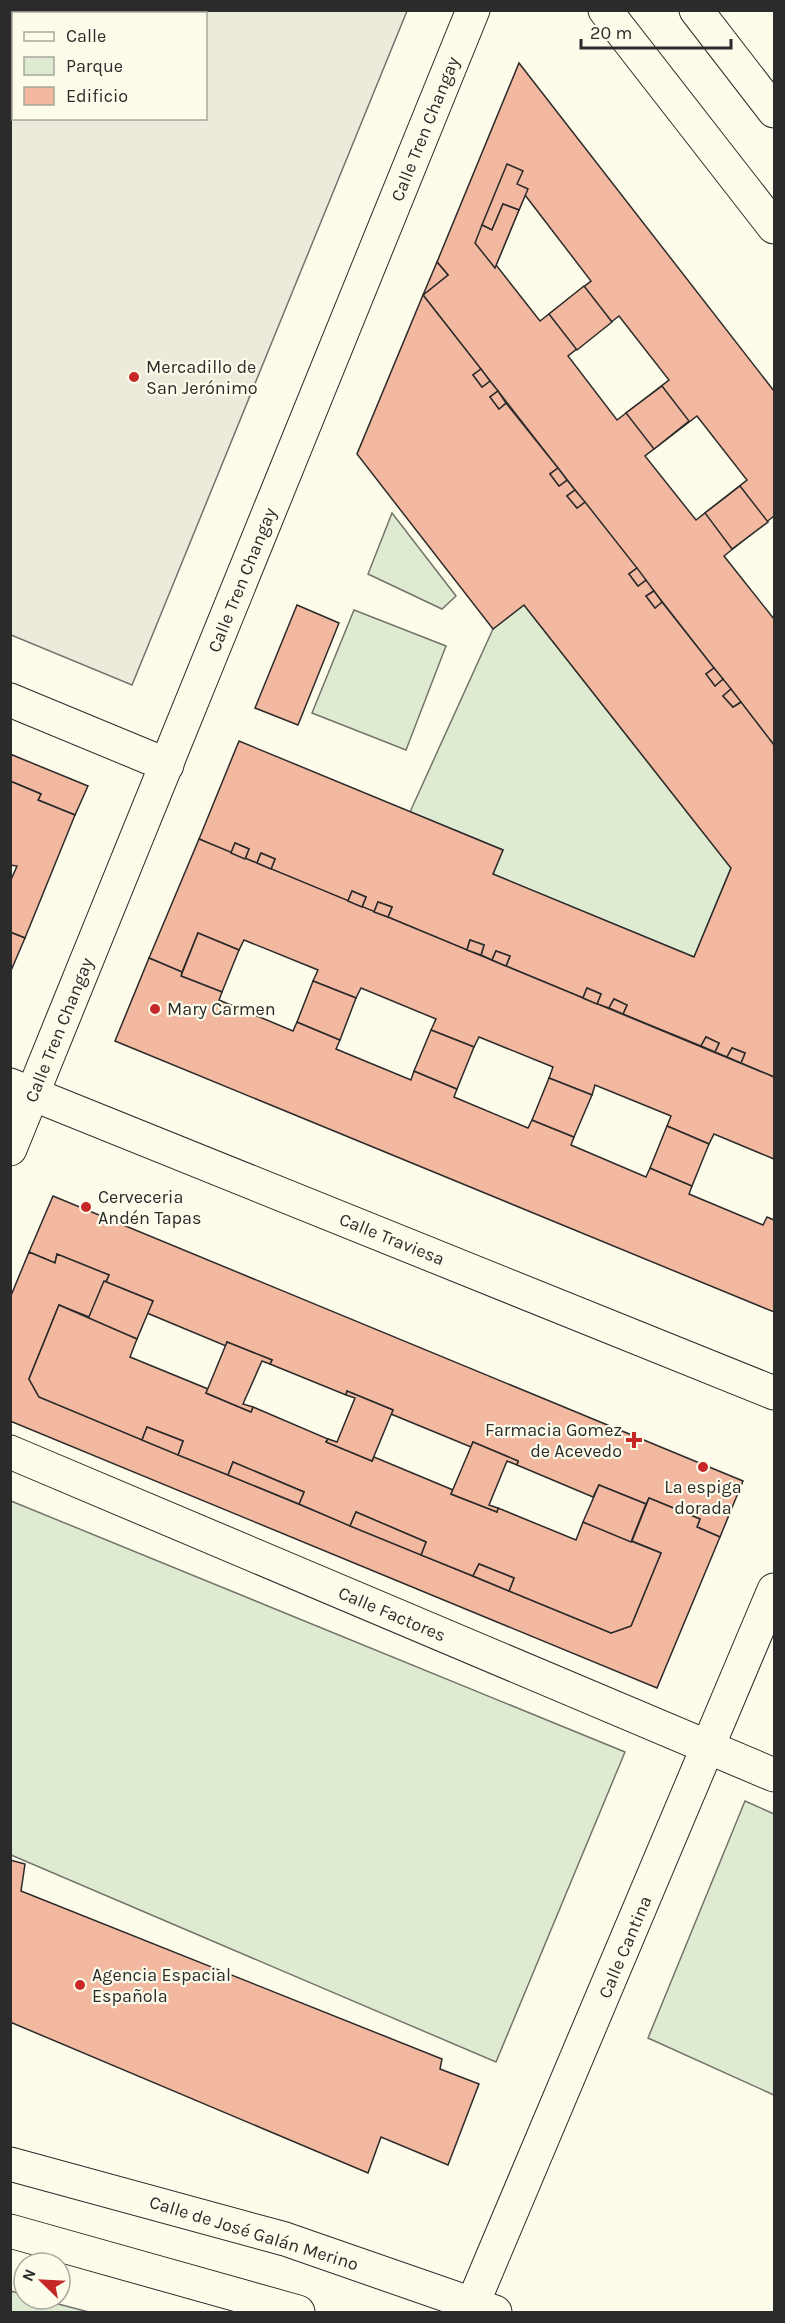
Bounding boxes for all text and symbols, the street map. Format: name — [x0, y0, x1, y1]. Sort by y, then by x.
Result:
legend — [12, 12, 207, 120]
scale bar — [581, 12, 731, 50]
text: 20 m — [590, 22, 632, 44]
text: Calle — [66, 25, 106, 47]
street label: Calle Tren Changay — [386, 53, 464, 205]
text: Parque — [66, 55, 123, 77]
text: Edificio — [66, 85, 128, 107]
place label: Mercadillo de San Jerónimo — [146, 356, 258, 399]
marker: Mercadillo de San Jerónimo — [127, 370, 141, 384]
street label: Calle Tren Changay — [203, 504, 281, 656]
street label: Calle Tren Changay — [20, 954, 98, 1106]
place label: Mary Carmen — [167, 998, 276, 1020]
marker: Mary Carmen — [148, 1002, 162, 1016]
place label: Cerveceria Andén Tapas — [98, 1186, 202, 1229]
marker: Cerveceria Andén Tapas — [79, 1200, 93, 1214]
street label: Calle Traviesa — [336, 1208, 448, 1270]
place label: Farmacia Gomez de Acevedo — [485, 1419, 622, 1462]
marker: Farmacia Gomez de Acevedo — [627, 1433, 641, 1447]
marker: La espiga dorada — [696, 1460, 710, 1474]
place label: La espiga dorada — [664, 1476, 742, 1519]
street label: Calle Factores — [335, 1581, 449, 1647]
street label: Calle Cantina — [594, 1892, 656, 2002]
place label: Agencia Espacial Española — [92, 1964, 231, 2007]
marker: Agencia Espacial Española — [73, 1978, 87, 1992]
street label: Calle de José Galán Merino — [147, 2191, 361, 2275]
north arrow — [12, 2251, 72, 2311]
text: N — [18, 2266, 40, 2284]

